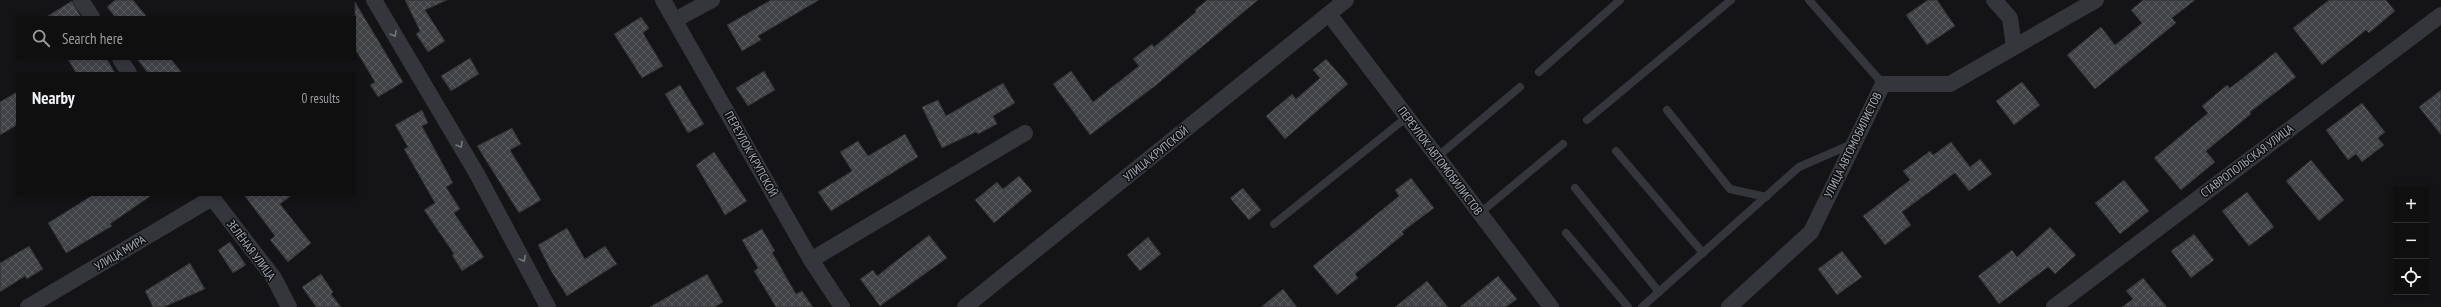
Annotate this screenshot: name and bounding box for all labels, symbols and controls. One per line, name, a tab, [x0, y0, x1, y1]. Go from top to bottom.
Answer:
search box	[16, 16, 356, 60]
icon: search	[30, 27, 52, 49]
text: Search here	[62, 29, 123, 48]
one-way arrow	[389, 30, 396, 37]
text: Nearby	[32, 87, 75, 109]
street label: УЛИЦА АВТОМОБИЛИСТОВ	[1820, 89, 1885, 200]
text: 0 results	[301, 90, 340, 107]
street label: ПЕРЕУЛОК АВТОМОБИЛИСТОВ	[1395, 104, 1486, 218]
street label: ПЕРЕУЛОК КРУПСКОЙ	[722, 108, 781, 199]
street label: СТАВРОПОЛЬСКАЯ УЛИЦА	[2197, 121, 2296, 200]
street label: УЛИЦА КРУПСКОЙ	[1120, 123, 1191, 184]
one-way arrow	[456, 141, 463, 148]
map controls	[2393, 187, 2429, 295]
button: +	[2393, 187, 2429, 223]
street label: ЗЕЛЁНАЯ УЛИЦА	[224, 217, 279, 283]
button: −	[2393, 223, 2429, 259]
street label: УЛИЦА МИРА	[91, 231, 148, 274]
one-way arrow	[518, 255, 525, 262]
button: locate	[2393, 259, 2429, 295]

